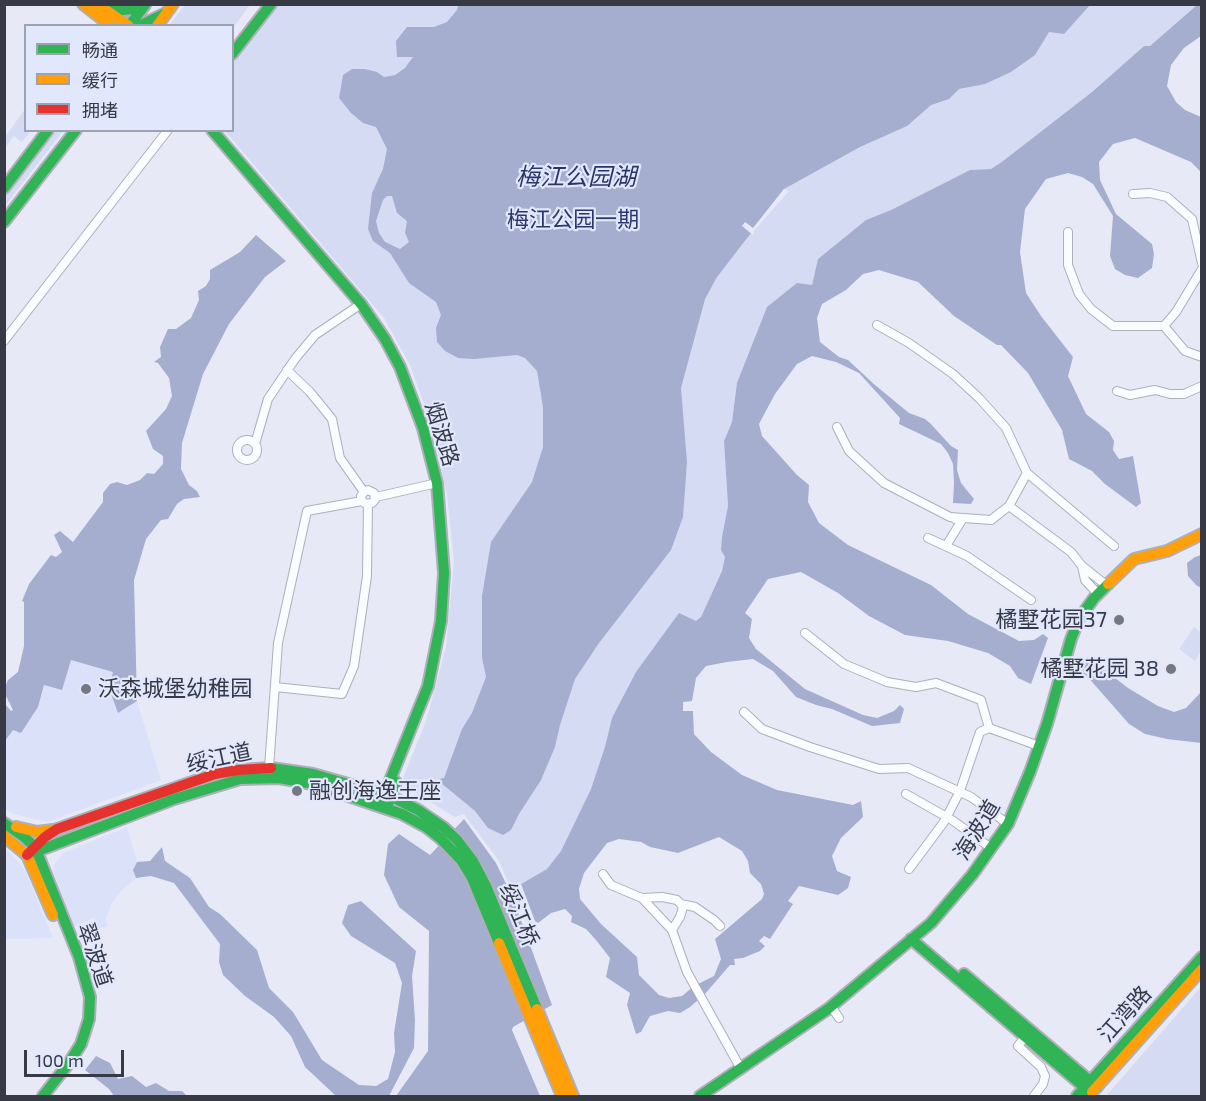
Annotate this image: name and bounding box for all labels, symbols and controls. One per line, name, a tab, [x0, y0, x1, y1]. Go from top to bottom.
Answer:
legend	[24, 24, 234, 132]
text: 畅通	[82, 39, 118, 61]
text: 缓行	[82, 69, 118, 91]
text: 拥堵	[82, 99, 118, 121]
water label: 梅江公园湖	[516, 163, 636, 191]
park label: 梅江公园一期	[507, 207, 639, 233]
street label: 烟波路	[420, 399, 464, 469]
place label: 橘墅花园37	[996, 607, 1107, 633]
marker: 橘墅花园37	[1112, 613, 1126, 627]
place label: 橘墅花园 38	[1041, 656, 1159, 682]
marker: 橘墅花园 38	[1164, 662, 1178, 676]
place label: 沃森城堡幼稚园	[98, 676, 252, 702]
marker: 沃森城堡幼稚园	[79, 682, 93, 696]
street label: 绥江道	[184, 738, 254, 778]
place label: 融创海逸王座	[309, 778, 441, 804]
marker: 融创海逸王座	[290, 784, 304, 798]
street label: 海波道	[948, 795, 1006, 865]
street label: 绥江桥	[494, 879, 544, 951]
street label: 翠波道	[72, 920, 118, 990]
street label: 江湾路	[1093, 981, 1157, 1047]
scale bar	[27, 1038, 128, 1076]
text: 100 m	[35, 1049, 84, 1071]

